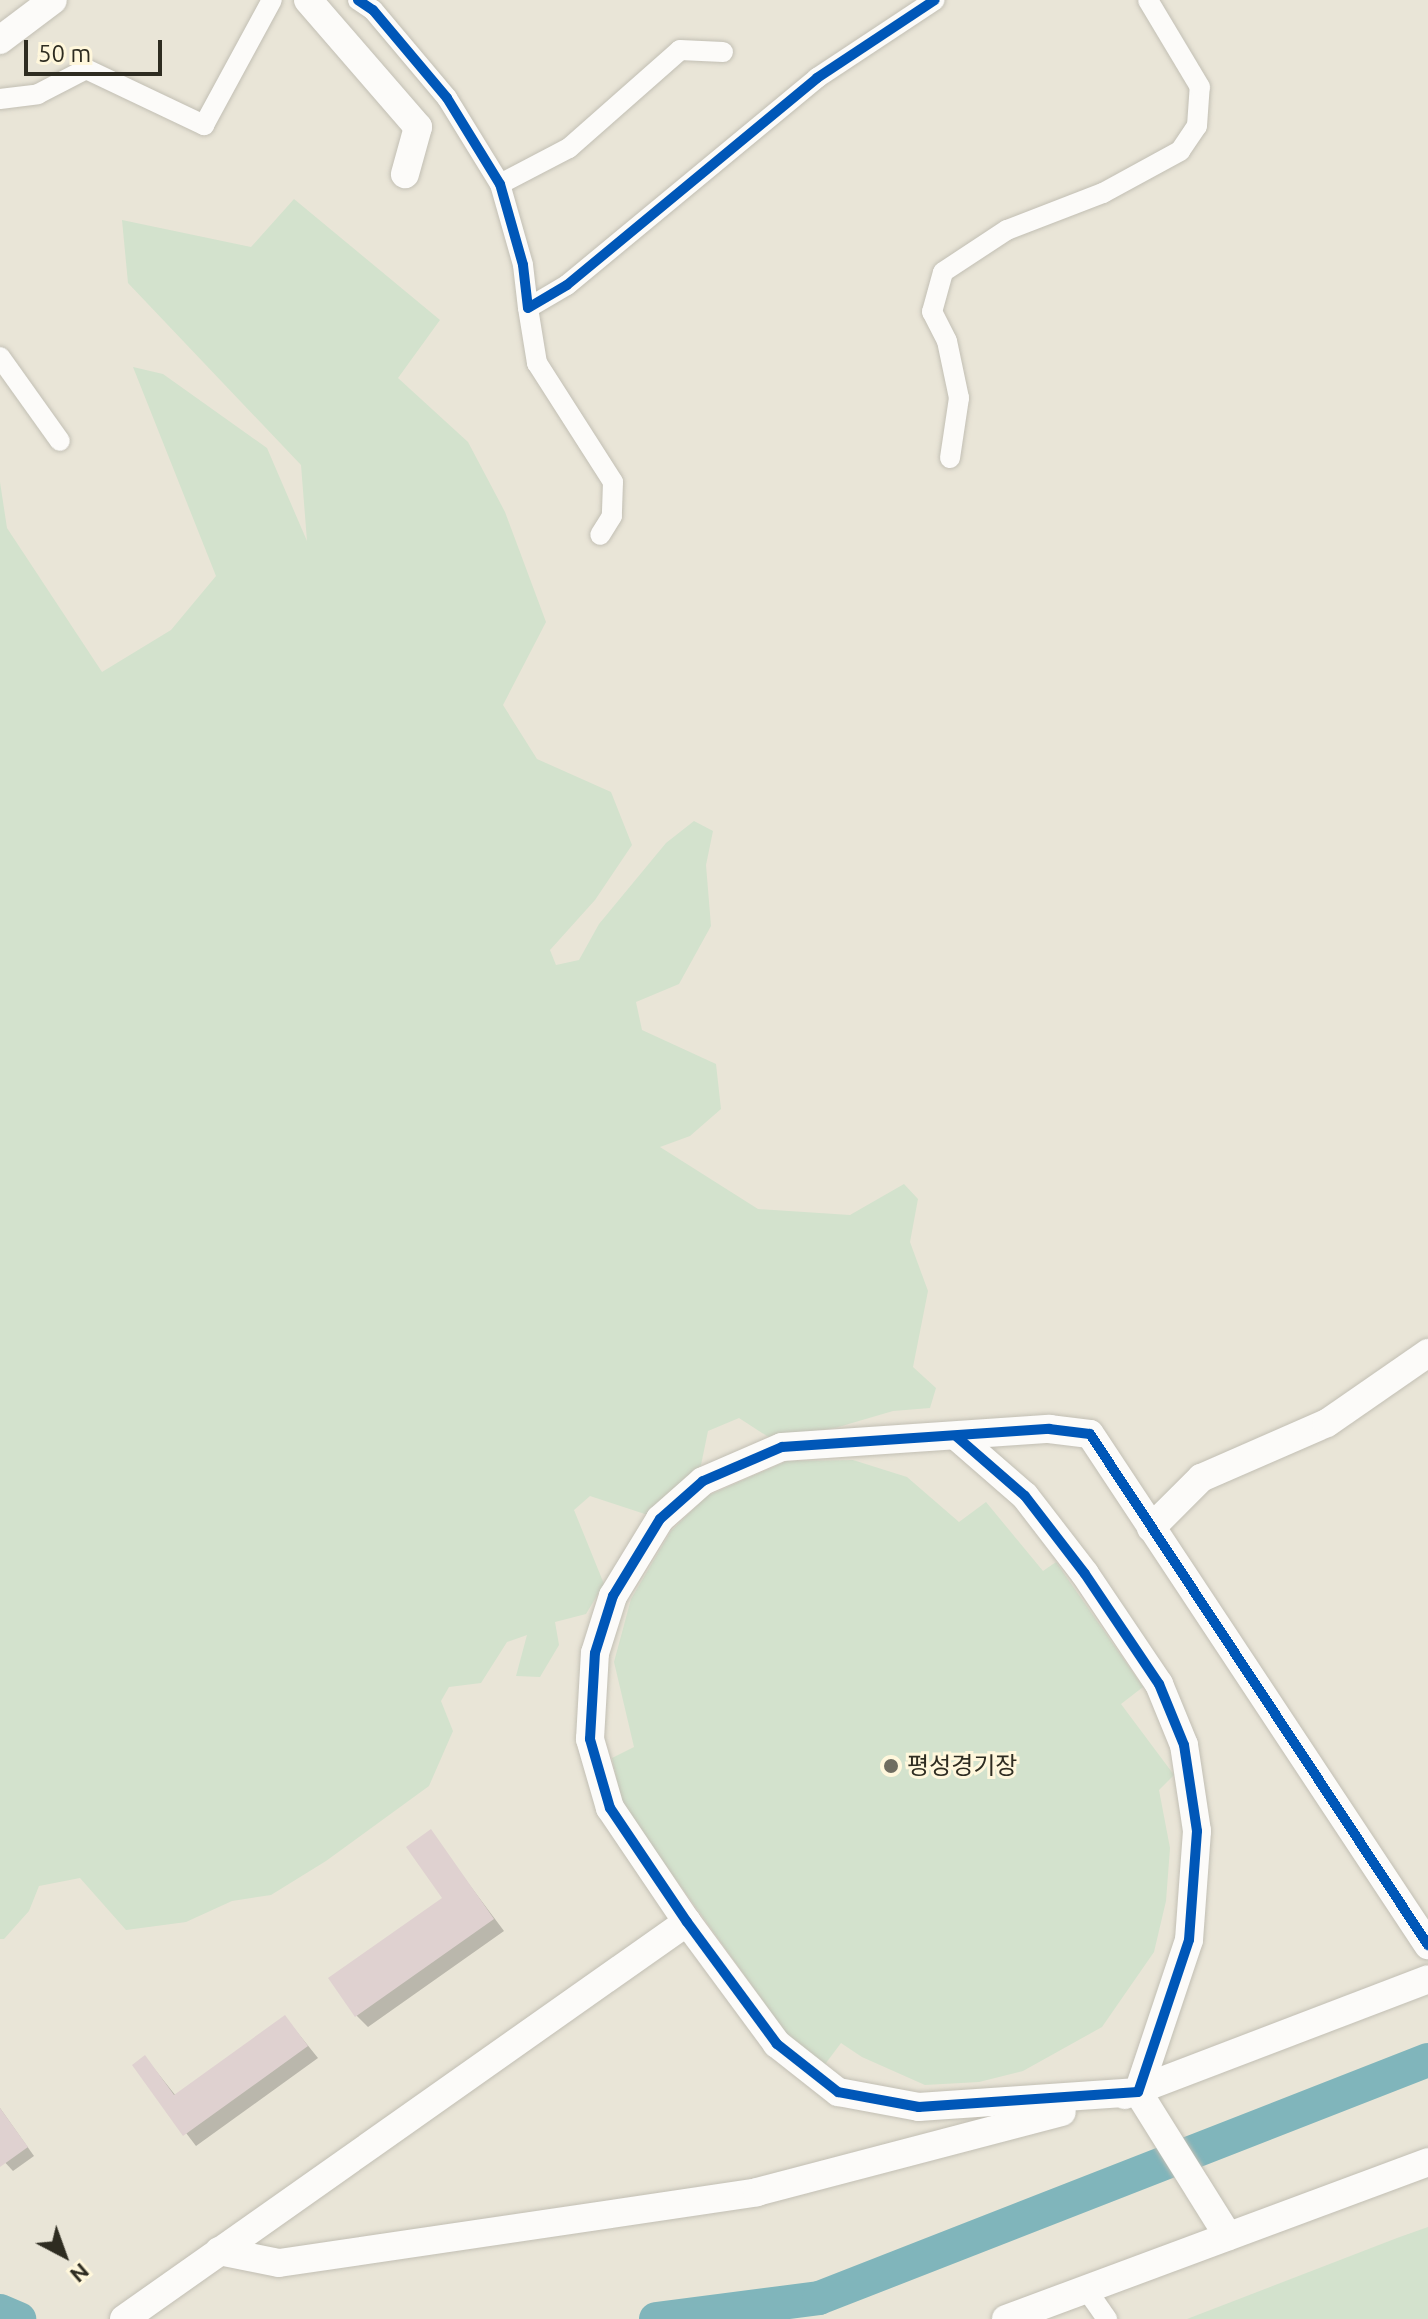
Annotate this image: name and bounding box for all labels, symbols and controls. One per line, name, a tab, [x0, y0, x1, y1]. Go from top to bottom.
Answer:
scale bar	[28, 24, 166, 74]
text: 50 m	[38, 40, 91, 67]
place label: 평성경기장	[907, 1752, 1017, 1780]
marker: 평성경기장	[882, 1757, 900, 1775]
north arrow	[24, 2215, 104, 2295]
text: N	[66, 2259, 94, 2288]

